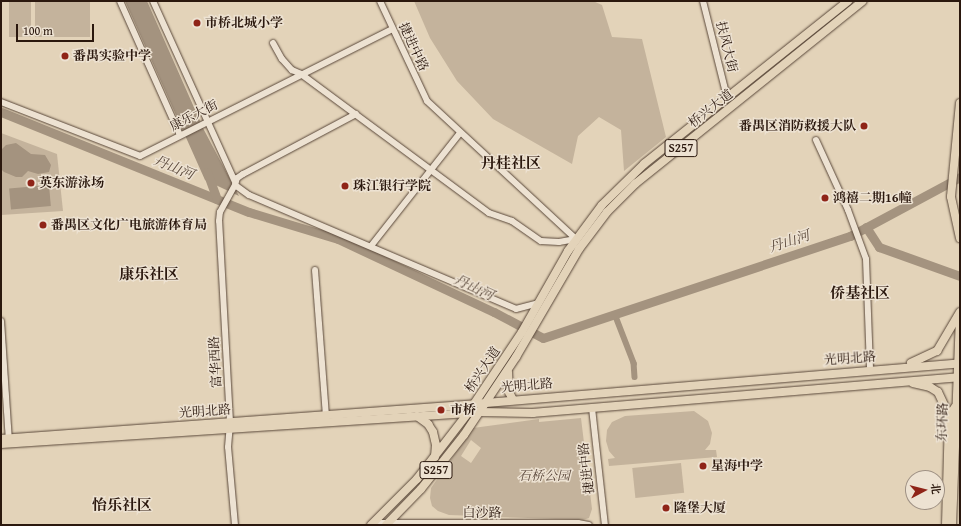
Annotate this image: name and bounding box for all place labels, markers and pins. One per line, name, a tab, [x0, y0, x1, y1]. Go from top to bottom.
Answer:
place label: 市桥北城小学	[205, 15, 283, 31]
marker: 市桥北城小学	[192, 18, 202, 28]
place label: 番禺实验中学	[73, 48, 151, 64]
marker: 番禺实验中学	[60, 51, 70, 61]
place label: 番禺区消防救援大队	[739, 118, 856, 134]
marker: 番禺区消防救援大队	[859, 121, 869, 131]
place label: 英东游泳场	[39, 175, 104, 191]
marker: 英东游泳场	[26, 178, 36, 188]
place label: 珠江银行学院	[353, 178, 431, 194]
marker: 珠江银行学院	[340, 181, 350, 191]
place label: 鸿禧二期16幢	[833, 190, 911, 206]
marker: 鸿禧二期16幢	[820, 193, 830, 203]
place label: 番禺区文化广电旅游体育局	[51, 217, 207, 233]
marker: 番禺区文化广电旅游体育局	[38, 220, 48, 230]
place label: 市桥	[450, 402, 476, 418]
marker: 市桥	[435, 404, 447, 416]
place label: 星海中学	[711, 458, 763, 474]
marker: 星海中学	[698, 461, 708, 471]
place label: 隆堡大厦	[674, 500, 726, 516]
marker: 隆堡大厦	[661, 503, 671, 513]

